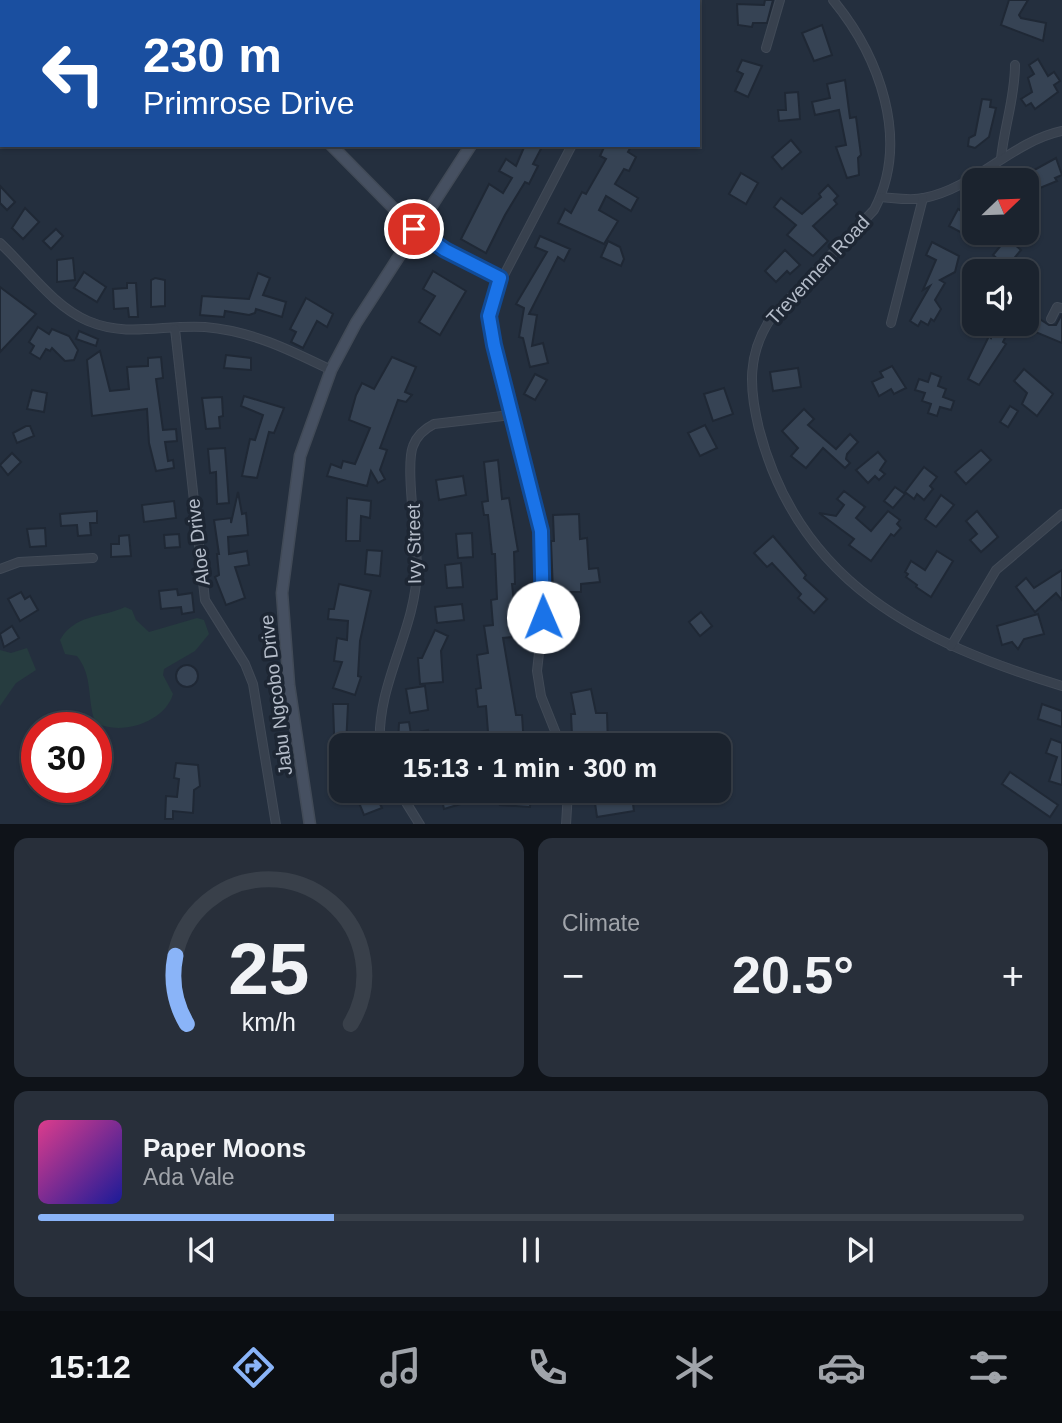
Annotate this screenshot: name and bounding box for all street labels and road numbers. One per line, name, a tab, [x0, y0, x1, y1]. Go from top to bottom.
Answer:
street label: Trevennen Road	[762, 211, 874, 329]
street label: Aloe Drive	[182, 497, 214, 587]
street label: Ivy Street	[403, 503, 425, 584]
street label: Jabu Ngcobo Drive	[256, 614, 296, 776]

